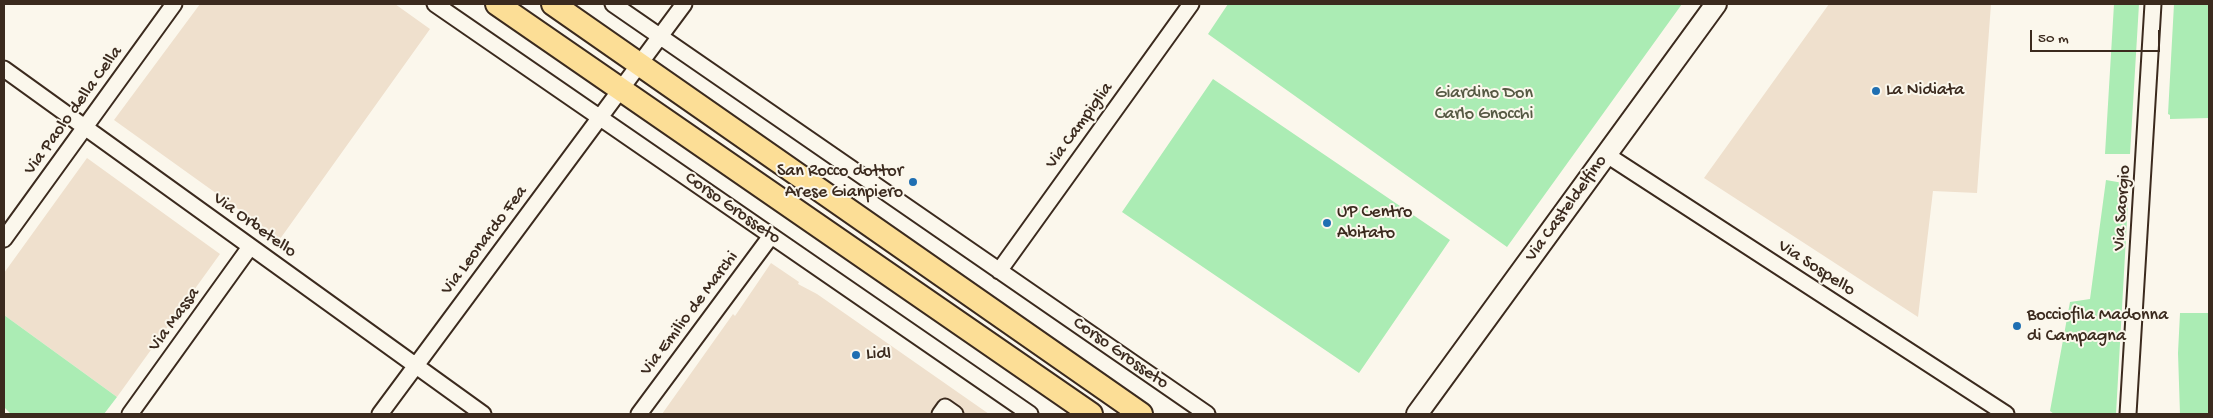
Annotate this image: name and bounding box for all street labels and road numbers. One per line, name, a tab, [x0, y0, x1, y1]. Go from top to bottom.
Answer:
street label: Via Paolo della Cella	[20, 42, 128, 180]
street label: Via Campiglia	[1041, 79, 1119, 173]
street label: Via Casteldelfino	[1521, 152, 1613, 266]
street label: Via Saorgio	[2109, 164, 2137, 252]
street label: Corso Grosseto	[680, 168, 784, 250]
street label: Via Leonardo Fea	[437, 182, 533, 300]
street label: Via Orbetello	[208, 188, 300, 264]
street label: Via Sospello	[1773, 236, 1859, 302]
street label: Via Emilio de Marchi	[636, 248, 744, 380]
street label: Via Massa	[145, 284, 205, 356]
street label: Corso Grosseto	[1068, 313, 1172, 395]

